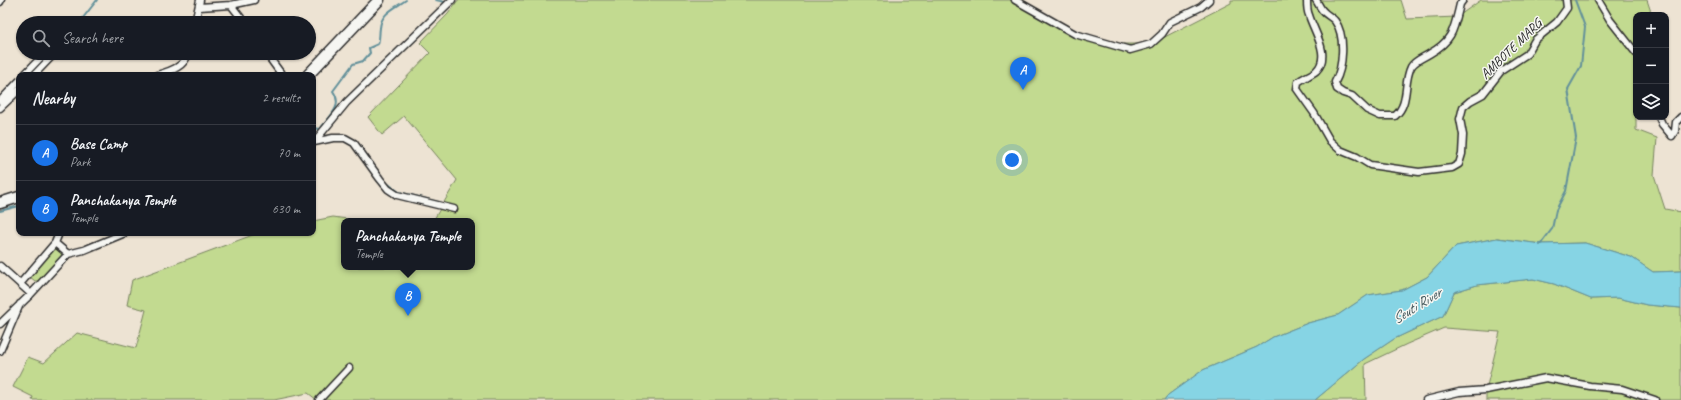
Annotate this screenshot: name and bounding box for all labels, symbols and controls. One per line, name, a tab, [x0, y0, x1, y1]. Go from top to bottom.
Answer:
map controls	[1633, 12, 1669, 120]
button: +	[1633, 12, 1669, 48]
street label: AMBOTE MARG	[1477, 14, 1547, 83]
search box	[16, 16, 316, 60]
icon: search	[30, 27, 52, 49]
text: Search here	[62, 29, 123, 48]
button: −	[1633, 48, 1669, 84]
pin: A	[1010, 57, 1036, 90]
button: layers	[1633, 84, 1669, 120]
text: Nearby	[32, 88, 75, 109]
text: 2 results	[262, 90, 300, 106]
text: Base Camp	[70, 135, 127, 154]
text: A	[42, 145, 48, 161]
text: 70 m	[278, 145, 300, 161]
your location	[1002, 150, 1022, 170]
text: Park	[70, 154, 91, 170]
text: Panchakanya Temple	[70, 191, 176, 210]
text: B	[42, 201, 48, 217]
text: 630 m	[272, 201, 300, 217]
text: Temple	[70, 210, 98, 226]
popup	[341, 218, 475, 270]
text: Panchakanya Temple	[355, 227, 461, 246]
text: Temple	[355, 246, 383, 262]
water label: Seuti River	[1389, 282, 1447, 328]
pin: B	[395, 283, 421, 316]

